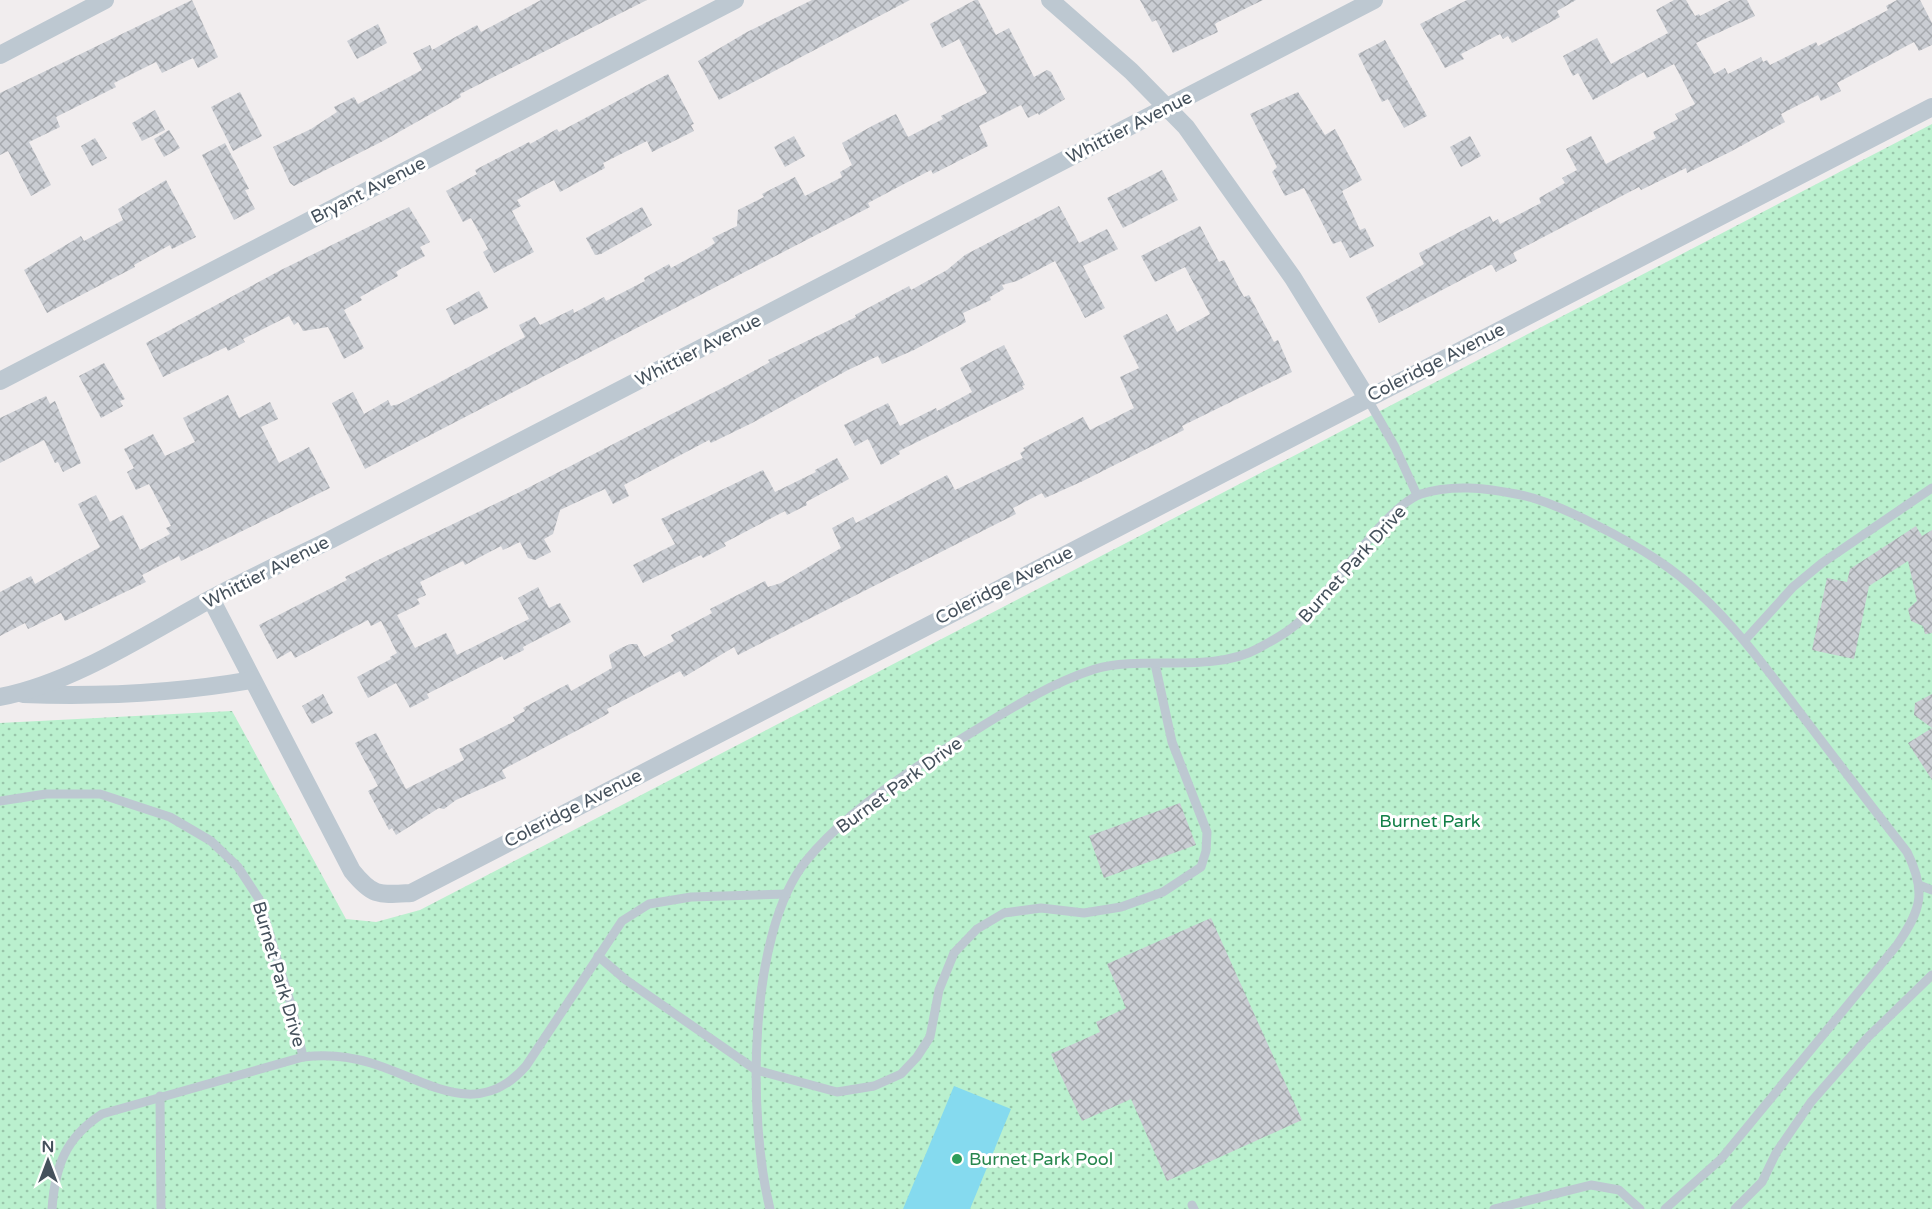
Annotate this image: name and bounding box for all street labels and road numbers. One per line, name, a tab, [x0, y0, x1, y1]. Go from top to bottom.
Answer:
street label: Whittier Avenue	[1062, 86, 1196, 168]
street label: Bryant Avenue	[307, 152, 429, 228]
street label: Whittier Avenue	[631, 309, 765, 391]
street label: Coleridge Avenue	[1364, 318, 1508, 406]
street label: Burnet Park Drive	[1294, 501, 1410, 627]
street label: Whittier Avenue	[199, 531, 333, 613]
street label: Coleridge Avenue	[932, 541, 1076, 629]
street label: Burnet Park Drive	[832, 732, 966, 838]
street label: Coleridge Avenue	[501, 764, 645, 852]
street label: Burnet Park Drive	[248, 899, 310, 1049]

